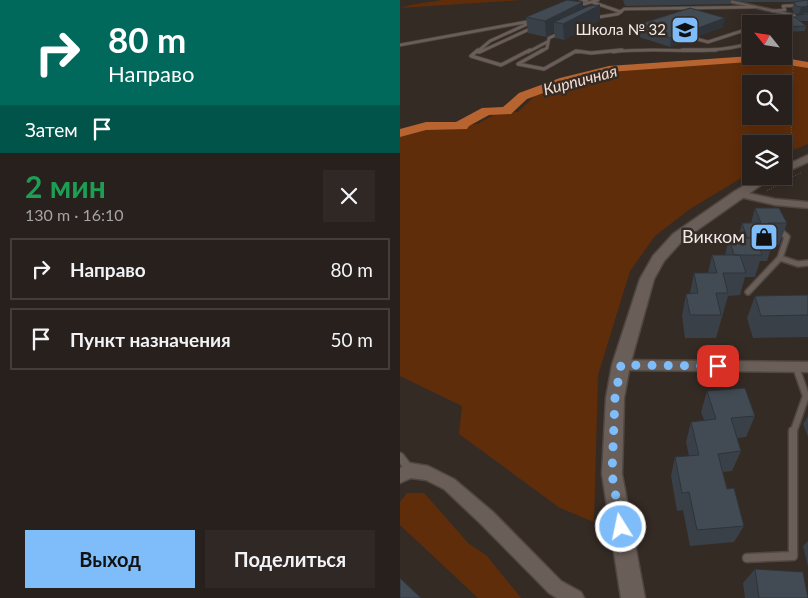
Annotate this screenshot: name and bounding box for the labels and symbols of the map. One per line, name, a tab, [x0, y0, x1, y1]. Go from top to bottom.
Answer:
school or university icon: Школа № 32	[670, 15, 700, 45]
north arrow	[742, 15, 792, 65]
place label: Школа № 32	[576, 20, 666, 38]
water label: Кирпичная	[541, 61, 619, 98]
shop icon: Викком	[749, 222, 779, 252]
place label: Викком	[682, 225, 745, 247]
pin	[697, 345, 739, 387]
position arrow	[594, 500, 646, 552]

